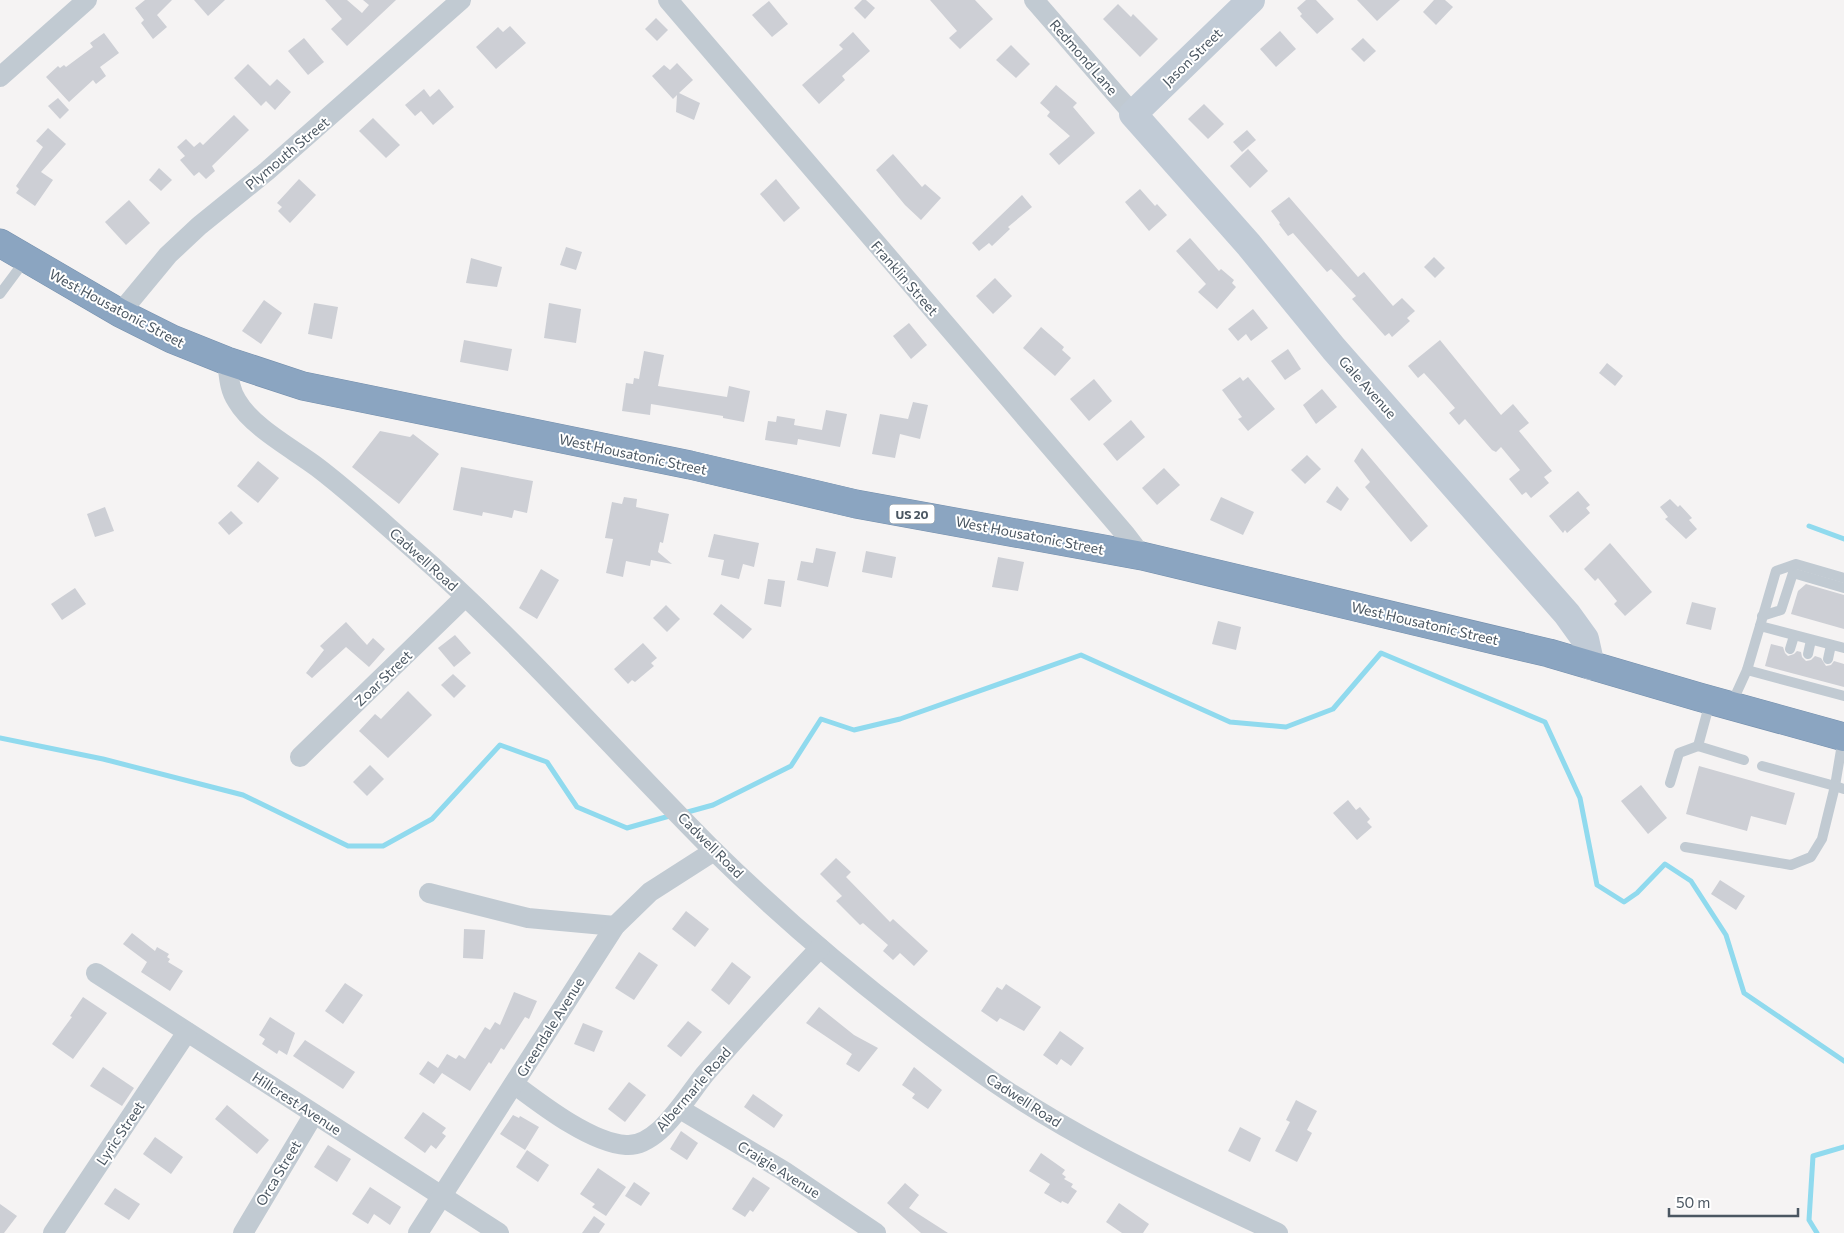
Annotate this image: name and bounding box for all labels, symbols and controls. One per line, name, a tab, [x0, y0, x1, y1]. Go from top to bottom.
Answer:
street label: Redmond Lane	[1047, 16, 1121, 98]
street label: Jason Street	[1159, 24, 1226, 90]
street label: Plymouth Street	[242, 113, 332, 193]
street label: Franklin Street	[868, 237, 942, 319]
street label: West Housatonic Street	[47, 265, 188, 351]
street label: Gale Avenue	[1336, 352, 1400, 422]
street label: West Housatonic Street	[558, 430, 709, 478]
road number: US 20	[890, 504, 934, 524]
street label: West Housatonic Street	[954, 512, 1106, 558]
street label: Cadwell Road	[386, 524, 462, 594]
street label: West Housatonic Street	[1350, 598, 1501, 648]
street label: Zoar Street	[351, 646, 415, 709]
street label: Cadwell Road	[675, 809, 747, 881]
street label: Greendale Avenue	[513, 974, 587, 1080]
street label: Albermarle Road	[652, 1043, 734, 1135]
street label: Hillcrest Avenue	[249, 1068, 345, 1138]
street label: Cadwell Road	[983, 1069, 1065, 1131]
street label: Lyric Street	[92, 1098, 148, 1168]
street label: Orca Street	[252, 1137, 304, 1209]
street label: Craigie Avenue	[735, 1137, 823, 1201]
scale bar	[1669, 1186, 1798, 1218]
text: 50 m	[1676, 1193, 1710, 1211]

